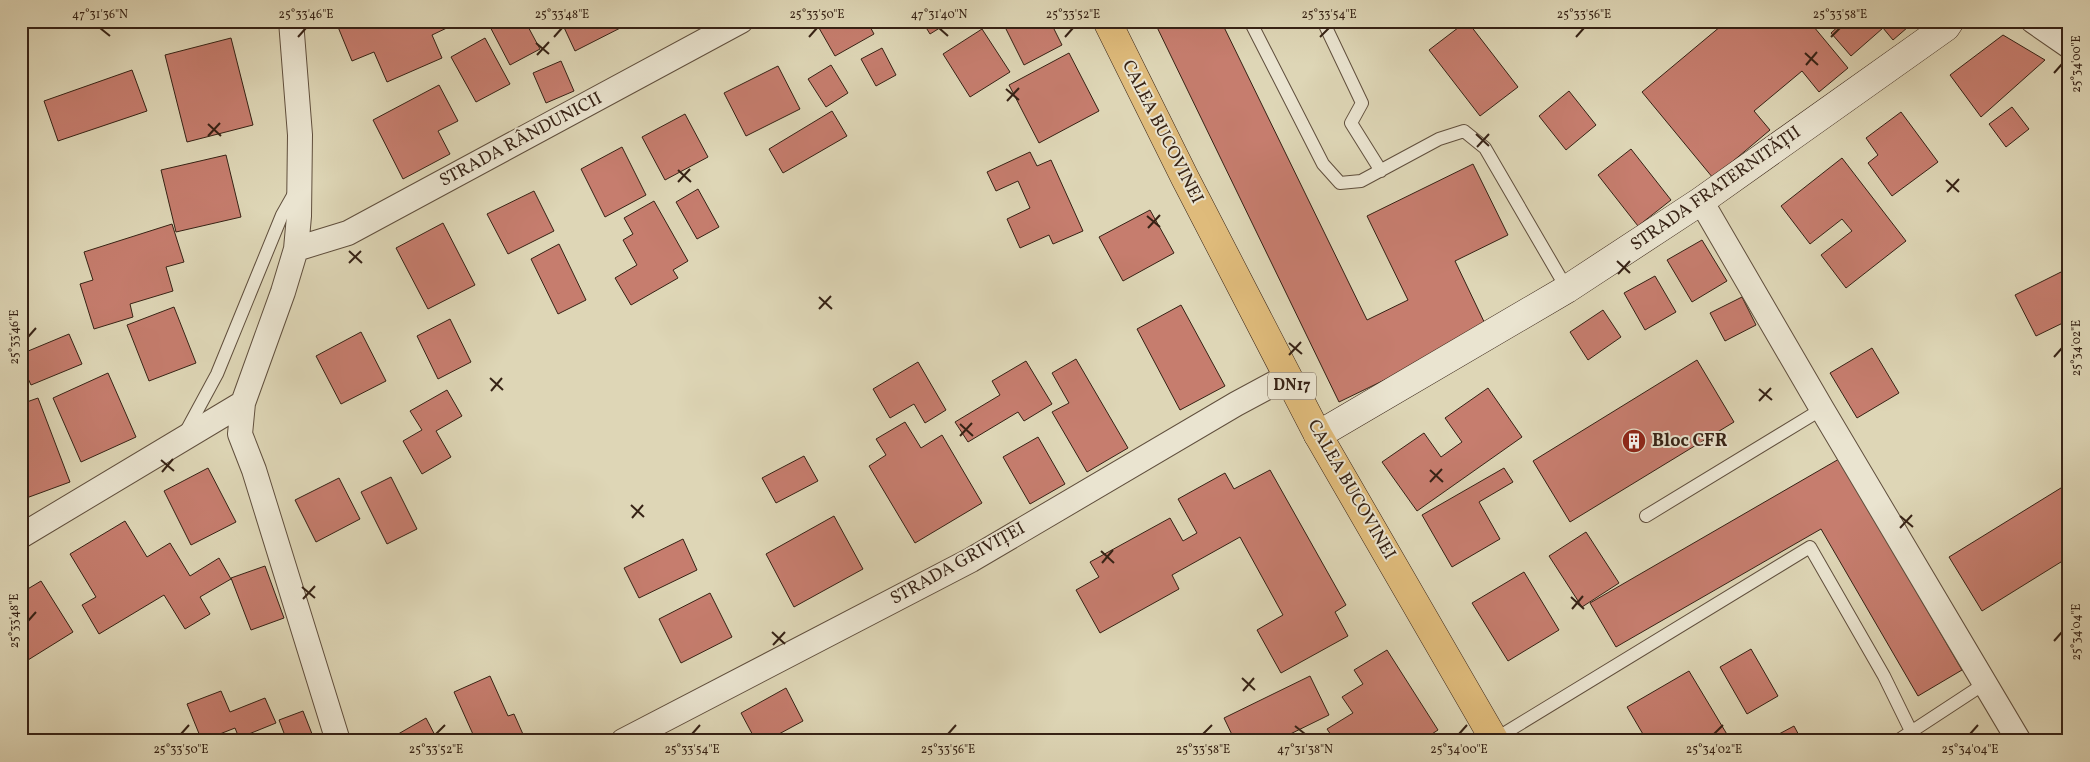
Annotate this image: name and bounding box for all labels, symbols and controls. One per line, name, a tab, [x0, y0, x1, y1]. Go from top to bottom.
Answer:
text: 47°31'36"N	[72, 7, 128, 23]
text: 25°33'46"E	[279, 7, 333, 23]
text: 25°33'48"E	[535, 7, 589, 23]
text: 25°33'50"E	[789, 7, 845, 23]
text: 47°31'40"N	[911, 7, 967, 23]
text: 25°33'52"E	[1046, 7, 1100, 23]
text: 25°33'54"E	[1301, 7, 1357, 23]
text: 25°33'56"E	[1557, 7, 1611, 23]
text: 25°33'58"E	[1813, 7, 1867, 23]
text: 25°34'00"E	[2069, 35, 2085, 93]
street label: CALEA BUCOVINEI	[1115, 56, 1209, 208]
street label: STRADA RÂNDUNICII	[435, 86, 607, 194]
street label: STRADA FRATERNITĂȚII	[1626, 121, 1806, 257]
text: 25°33'46"E	[7, 310, 23, 364]
text: 25°34'02"E	[2069, 320, 2085, 376]
road number: DN17	[1268, 372, 1316, 400]
street label: CALEA BUCOVINEI	[1301, 415, 1401, 565]
building icon: Bloc CFR	[1621, 428, 1647, 454]
place label: Bloc CFR	[1652, 429, 1728, 454]
street label: STRADA GRIVIȚEI	[886, 517, 1030, 611]
text: 25°33'48"E	[7, 594, 23, 648]
text: 25°34'04"E	[2069, 604, 2085, 660]
text: 25°33'50"E	[153, 742, 209, 758]
text: 25°33'52"E	[409, 742, 463, 758]
text: 25°33'54"E	[664, 742, 720, 758]
text: 25°33'56"E	[921, 742, 975, 758]
text: 25°33'58"E	[1176, 742, 1230, 758]
text: 47°31'38"N	[1277, 742, 1333, 758]
text: 25°34'00"E	[1430, 742, 1488, 758]
text: 25°34'02"E	[1686, 742, 1742, 758]
text: 25°34'04"E	[1942, 742, 1998, 758]

